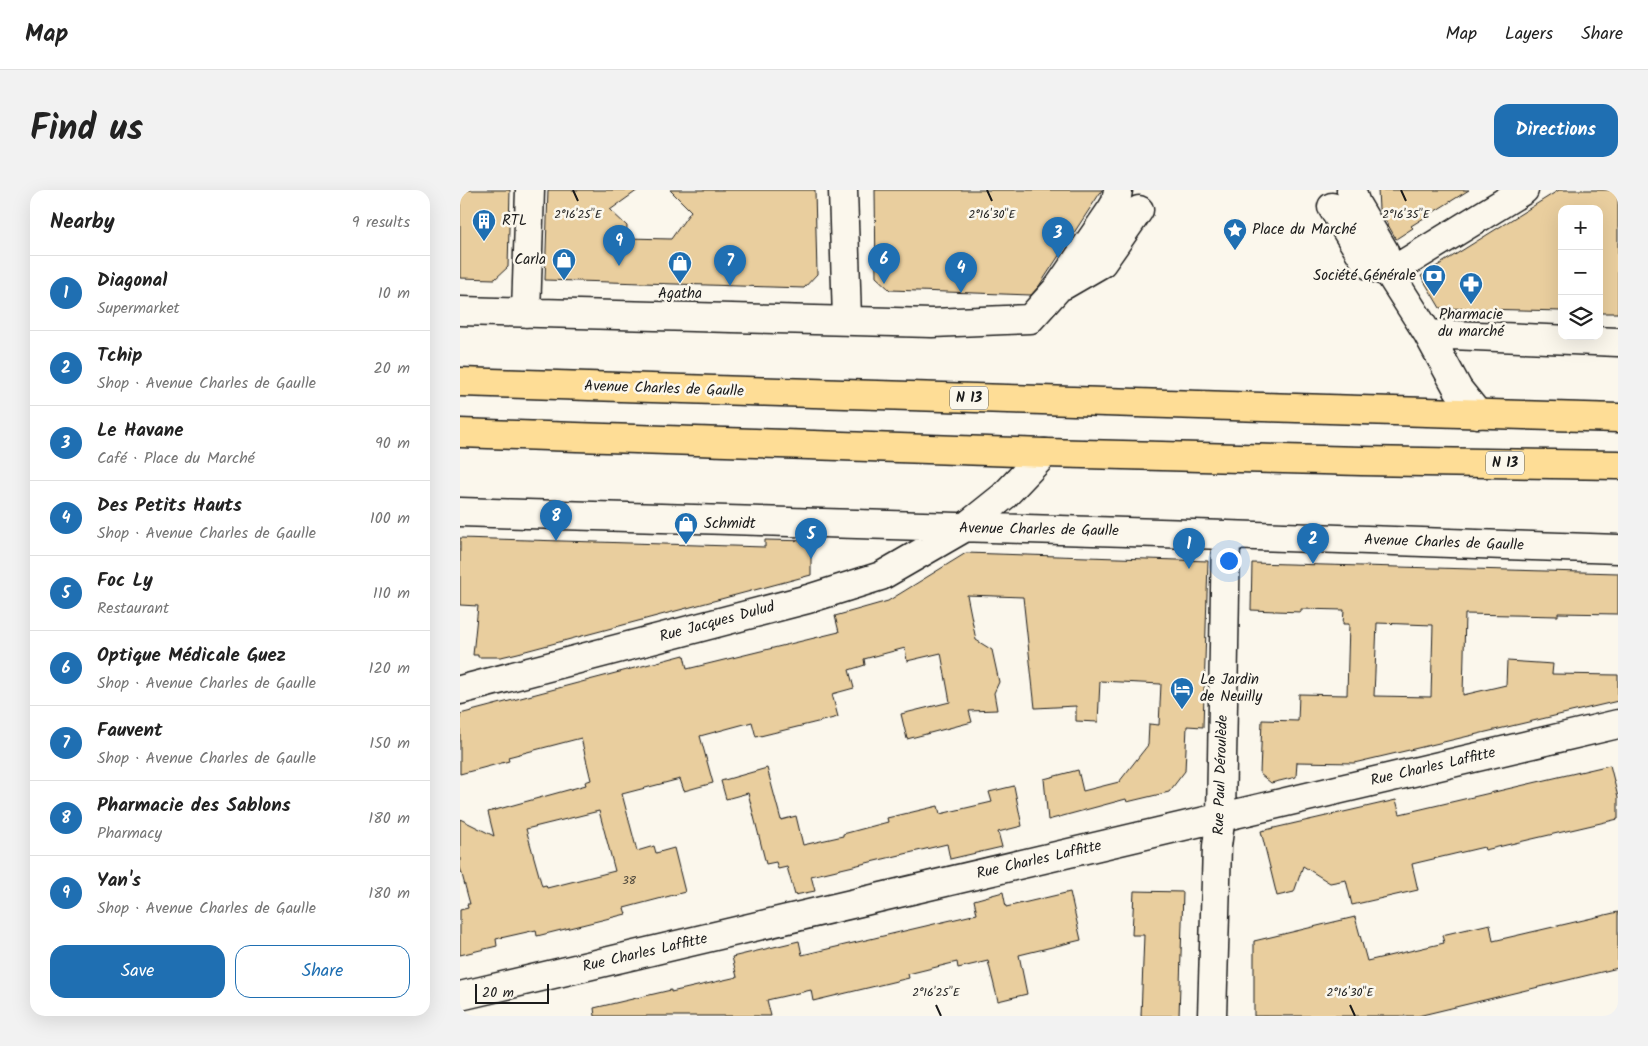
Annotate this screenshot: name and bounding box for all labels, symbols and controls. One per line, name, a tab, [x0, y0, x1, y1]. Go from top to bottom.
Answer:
text: Map	[25, 15, 68, 54]
text: Map	[1446, 20, 1477, 49]
text: Layers	[1505, 20, 1553, 49]
text: Share	[1581, 20, 1623, 49]
text: Find us	[30, 102, 143, 158]
button: Directions	[1494, 104, 1618, 157]
text: 2°16'25"E	[554, 205, 603, 224]
text: 2°16'30"E	[968, 205, 1017, 224]
text: 2°16'35"E	[1382, 205, 1431, 224]
map controls	[1558, 205, 1603, 340]
button: +	[1558, 205, 1603, 250]
text: Nearby	[50, 206, 115, 239]
building icon: RTL	[471, 208, 497, 242]
place label: RTL	[502, 209, 527, 233]
text: 9 results	[352, 210, 410, 235]
pin: 3	[1042, 217, 1074, 258]
place icon: Place du Marché	[1222, 217, 1248, 251]
place label: Place du Marché	[1252, 218, 1358, 242]
pin: 9	[603, 225, 635, 266]
pin: 6	[868, 243, 900, 284]
pin: 7	[714, 245, 746, 286]
shop icon: Carla	[551, 247, 577, 281]
place label: Carla	[514, 248, 546, 272]
shop icon: Agatha	[667, 250, 693, 284]
button: −	[1558, 250, 1603, 295]
pin: 4	[945, 252, 977, 293]
bank icon: Société Générale	[1421, 263, 1447, 297]
place label: Société Générale	[1313, 264, 1416, 288]
text: Diagonal	[97, 266, 167, 296]
pharmacy icon: Pharmacie du marché	[1458, 271, 1484, 305]
text: 1	[64, 281, 68, 306]
text: 10 m	[378, 281, 410, 306]
place label: Agatha	[658, 282, 702, 306]
button: layers	[1558, 295, 1603, 340]
text: Supermarket	[97, 296, 180, 321]
place label: Pharmacie du marché	[1438, 303, 1505, 344]
text: Tchip	[97, 341, 143, 371]
text: 2	[61, 356, 71, 381]
text: 20 m	[374, 356, 410, 381]
text: Shop · Avenue Charles de Gaulle	[97, 371, 316, 396]
street label: Avenue Charles de Gaulle	[584, 374, 745, 404]
road number: N 13	[950, 387, 988, 410]
text: Le Havane	[97, 416, 184, 446]
text: 3	[62, 431, 70, 456]
text: 90 m	[375, 431, 410, 456]
text: Café · Place du Marché	[97, 446, 255, 471]
road number: N 13	[1486, 452, 1524, 474]
text: Des Petits Hauts	[97, 491, 242, 521]
pin: 8	[540, 500, 572, 541]
text: 4	[62, 506, 70, 531]
text: 100 m	[370, 506, 410, 531]
shop icon: Schmidt	[673, 511, 699, 545]
place label: Schmidt	[704, 512, 756, 536]
street label: Avenue Charles de Gaulle	[959, 517, 1119, 543]
pin: 5	[795, 518, 827, 559]
text: Shop · Avenue Charles de Gaulle	[97, 521, 316, 546]
pin: 2	[1297, 523, 1329, 564]
pin: 1	[1173, 528, 1205, 569]
street label: Avenue Charles de Gaulle	[1364, 528, 1525, 558]
your location	[1216, 548, 1242, 574]
text: Foc Ly	[97, 566, 153, 596]
text: 5	[62, 581, 70, 606]
text: 110 m	[373, 581, 410, 606]
street label: Rue Jacques Dulud	[657, 595, 778, 649]
text: Restaurant	[97, 596, 169, 621]
text: Optique Médicale Guez	[97, 641, 286, 671]
text: 6	[62, 656, 70, 681]
text: 120 m	[369, 656, 410, 681]
place label: Le Jardin de Neuilly	[1200, 668, 1263, 709]
text: Shop · Avenue Charles de Gaulle	[97, 671, 316, 696]
hotel icon: Le Jardin de Neuilly	[1169, 676, 1195, 710]
street label: Rue Paul Déroulède	[1207, 714, 1235, 836]
text: Fauvent	[97, 716, 163, 746]
text: 7	[62, 731, 70, 756]
text: 150 m	[369, 731, 410, 756]
street label: Rue Charles Laffitte	[1368, 741, 1498, 793]
text: Shop · Avenue Charles de Gaulle	[97, 746, 316, 771]
text: Pharmacie des Sablons	[97, 791, 291, 821]
text: 8	[61, 806, 71, 831]
text: 180 m	[368, 806, 410, 831]
text: Pharmacy	[97, 821, 162, 846]
street label: Rue Charles Laffitte	[974, 834, 1104, 886]
text: Yan's	[97, 866, 141, 896]
house number: 38	[622, 871, 637, 890]
text: 9	[62, 881, 70, 906]
text: 180 m	[368, 881, 410, 906]
text: Shop · Avenue Charles de Gaulle	[97, 896, 316, 921]
street label: Rue Charles Laffitte	[580, 927, 710, 979]
button: Save	[50, 945, 225, 998]
button: Share	[235, 945, 410, 998]
scale bar	[475, 981, 549, 1004]
text: 20 m	[482, 982, 514, 1004]
text: 2°16'25"E	[912, 983, 961, 1002]
text: 2°16'30"E	[1326, 983, 1375, 1002]

